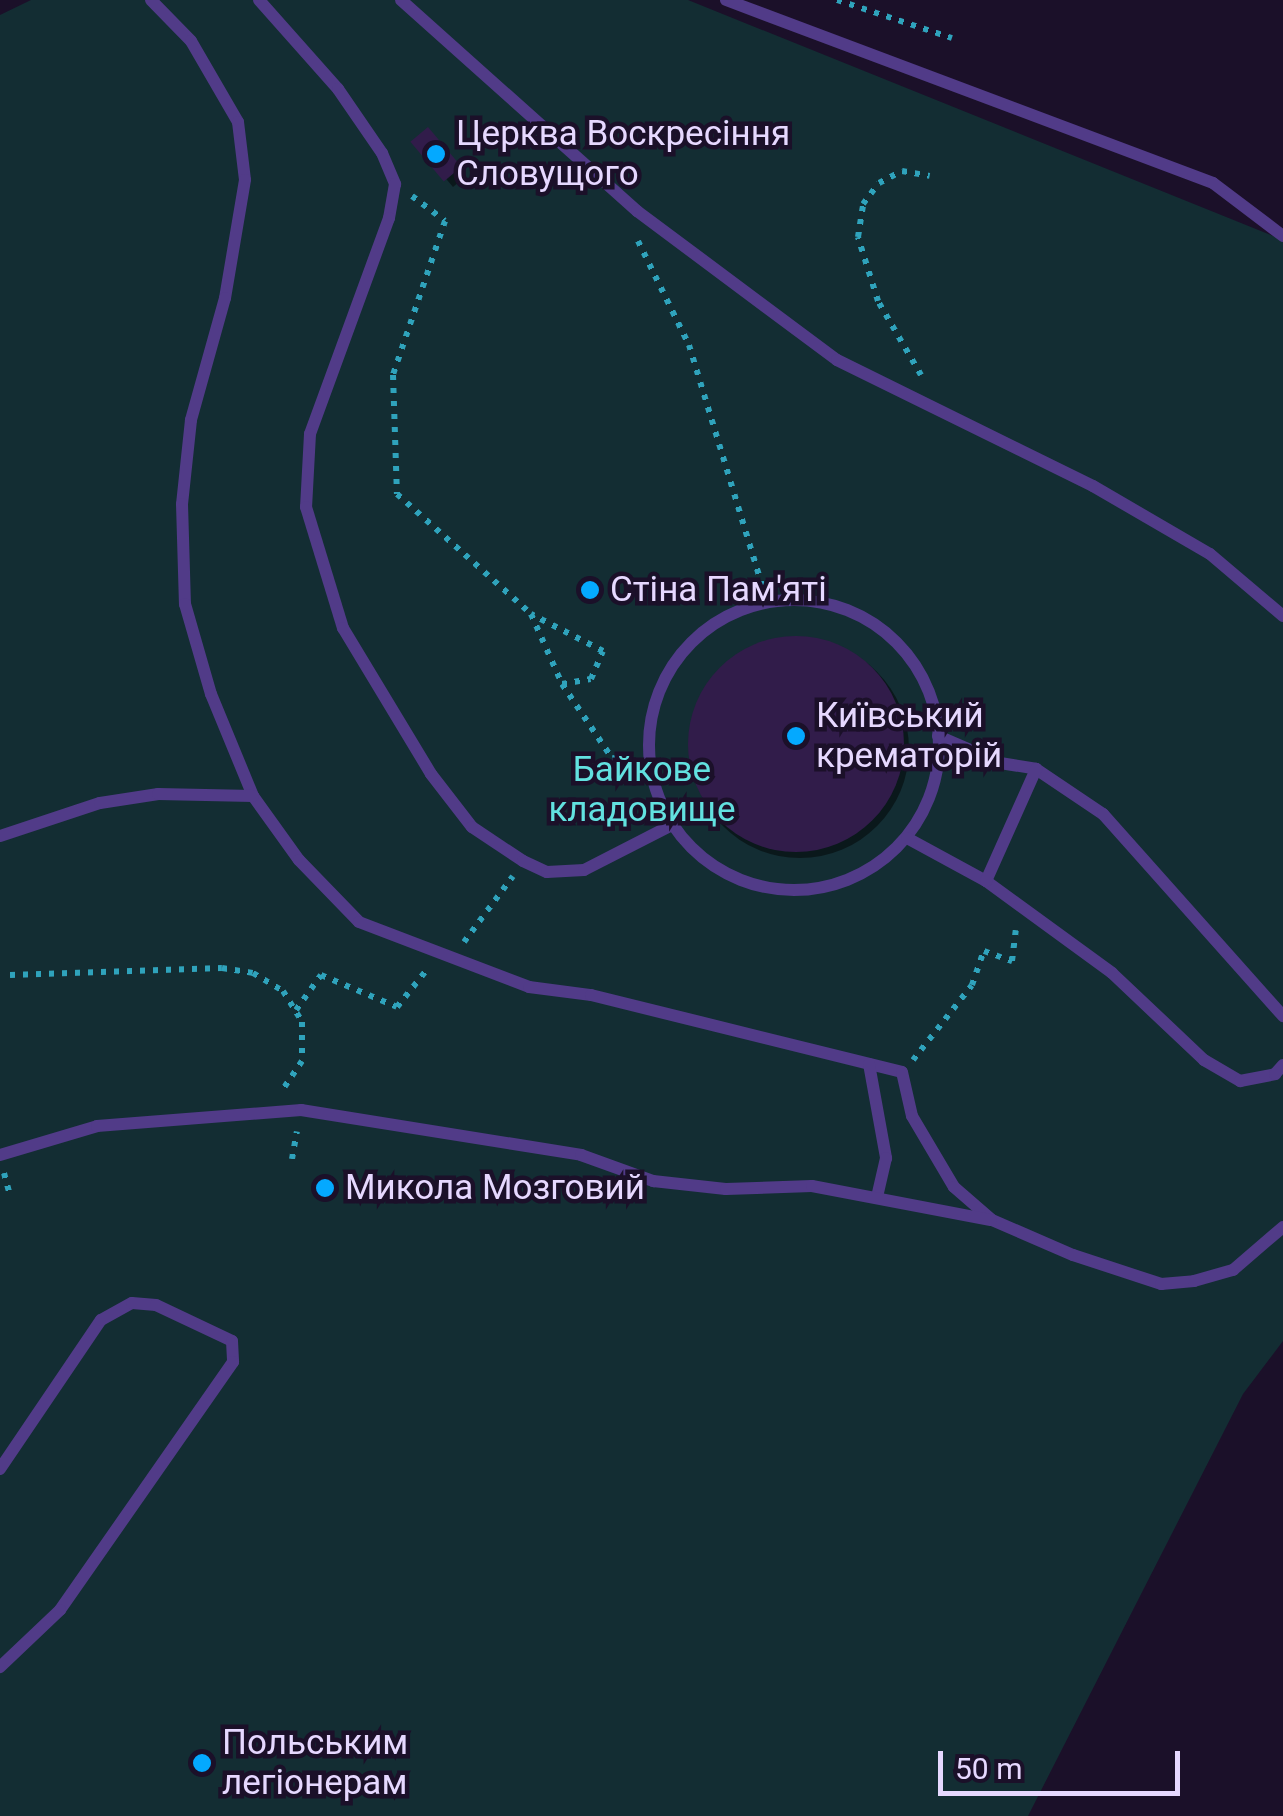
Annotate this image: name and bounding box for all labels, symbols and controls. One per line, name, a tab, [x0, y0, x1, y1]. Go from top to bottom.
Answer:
place label: Церква Воскресіння Словущого	[456, 113, 790, 195]
marker: Церква Воскресіння Словущого	[425, 143, 447, 165]
place label: Стіна Пам'яті	[610, 569, 827, 611]
marker: Стіна Пам'яті	[579, 579, 601, 601]
place label: Київський крематорій	[816, 695, 1002, 777]
marker: Київський крематорій	[785, 725, 807, 747]
park label: Байкове кладовище	[548, 749, 736, 831]
place label: Микола Мозговий	[345, 1167, 645, 1209]
marker: Микола Мозговий	[314, 1177, 336, 1199]
place label: Польським легіонерам	[222, 1722, 408, 1804]
scale bar	[943, 1731, 1186, 1793]
text: 50 m	[955, 1751, 1022, 1786]
marker: Польським легіонерам	[191, 1752, 213, 1774]

